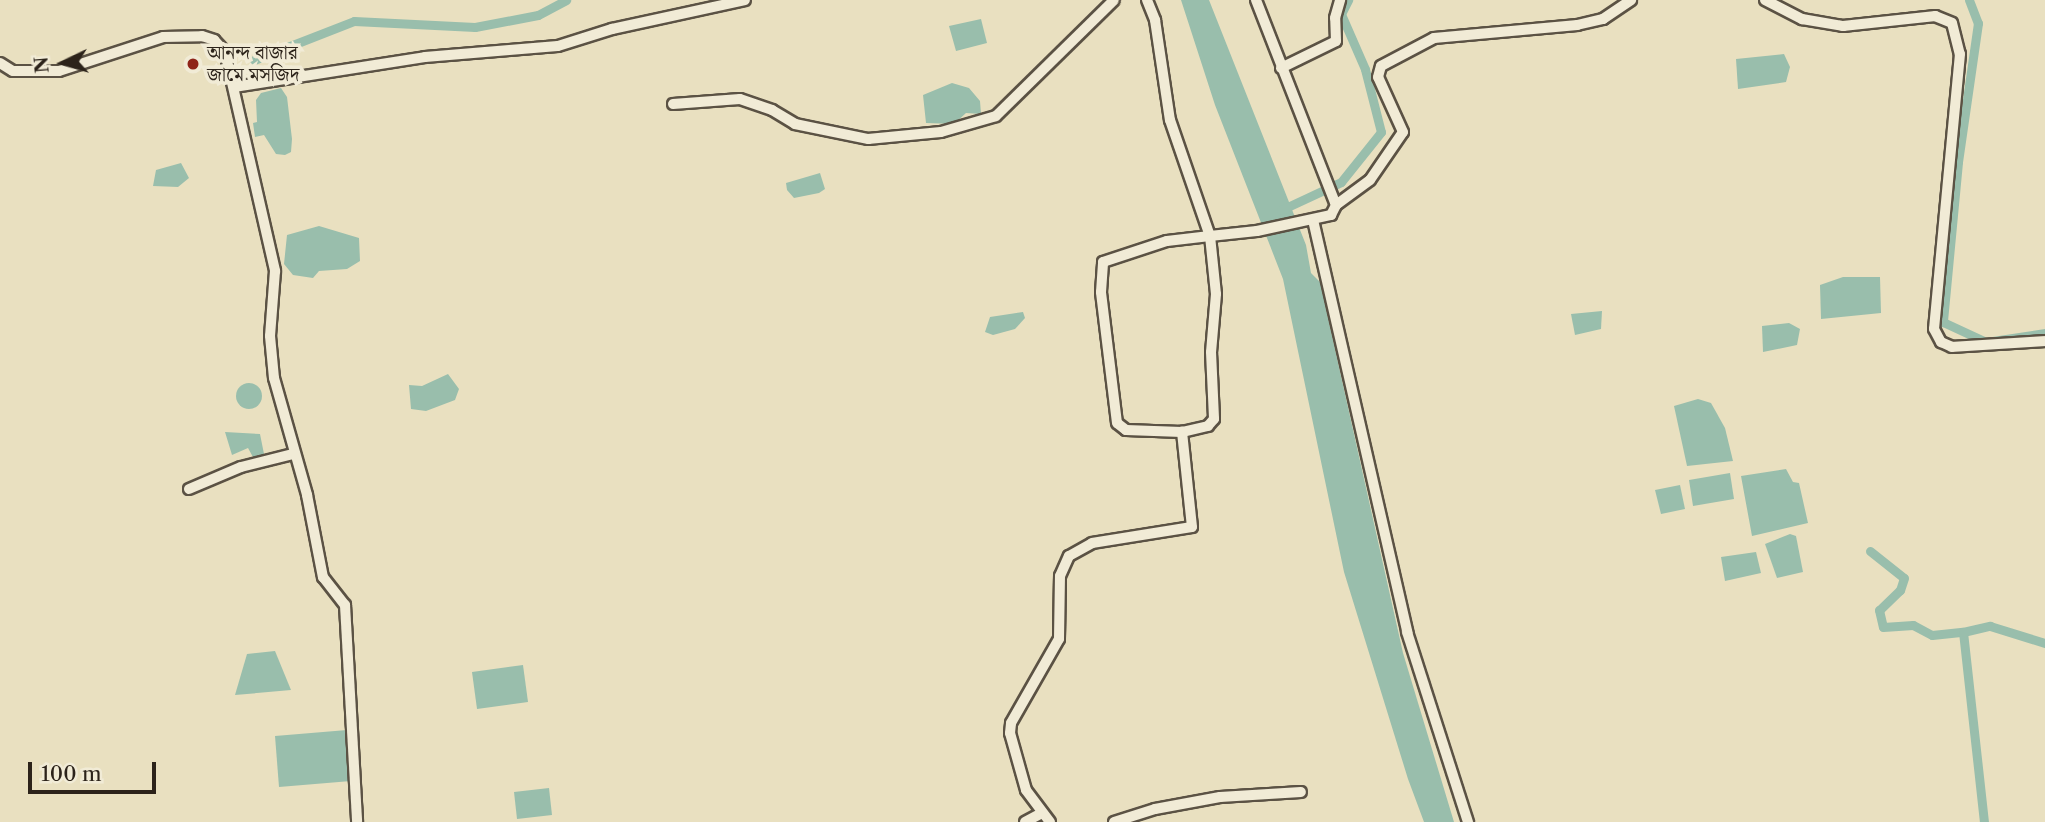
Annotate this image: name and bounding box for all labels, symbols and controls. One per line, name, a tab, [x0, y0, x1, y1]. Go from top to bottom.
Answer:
north arrow	[28, 28, 98, 98]
place label: আনন্দ বাজার জামে মসজিদ	[207, 42, 300, 86]
text: N	[29, 56, 54, 74]
marker: আনন্দ বাজার জামে মসজিদ	[185, 56, 201, 72]
scale bar	[32, 748, 159, 792]
text: 100 m	[41, 761, 102, 786]

